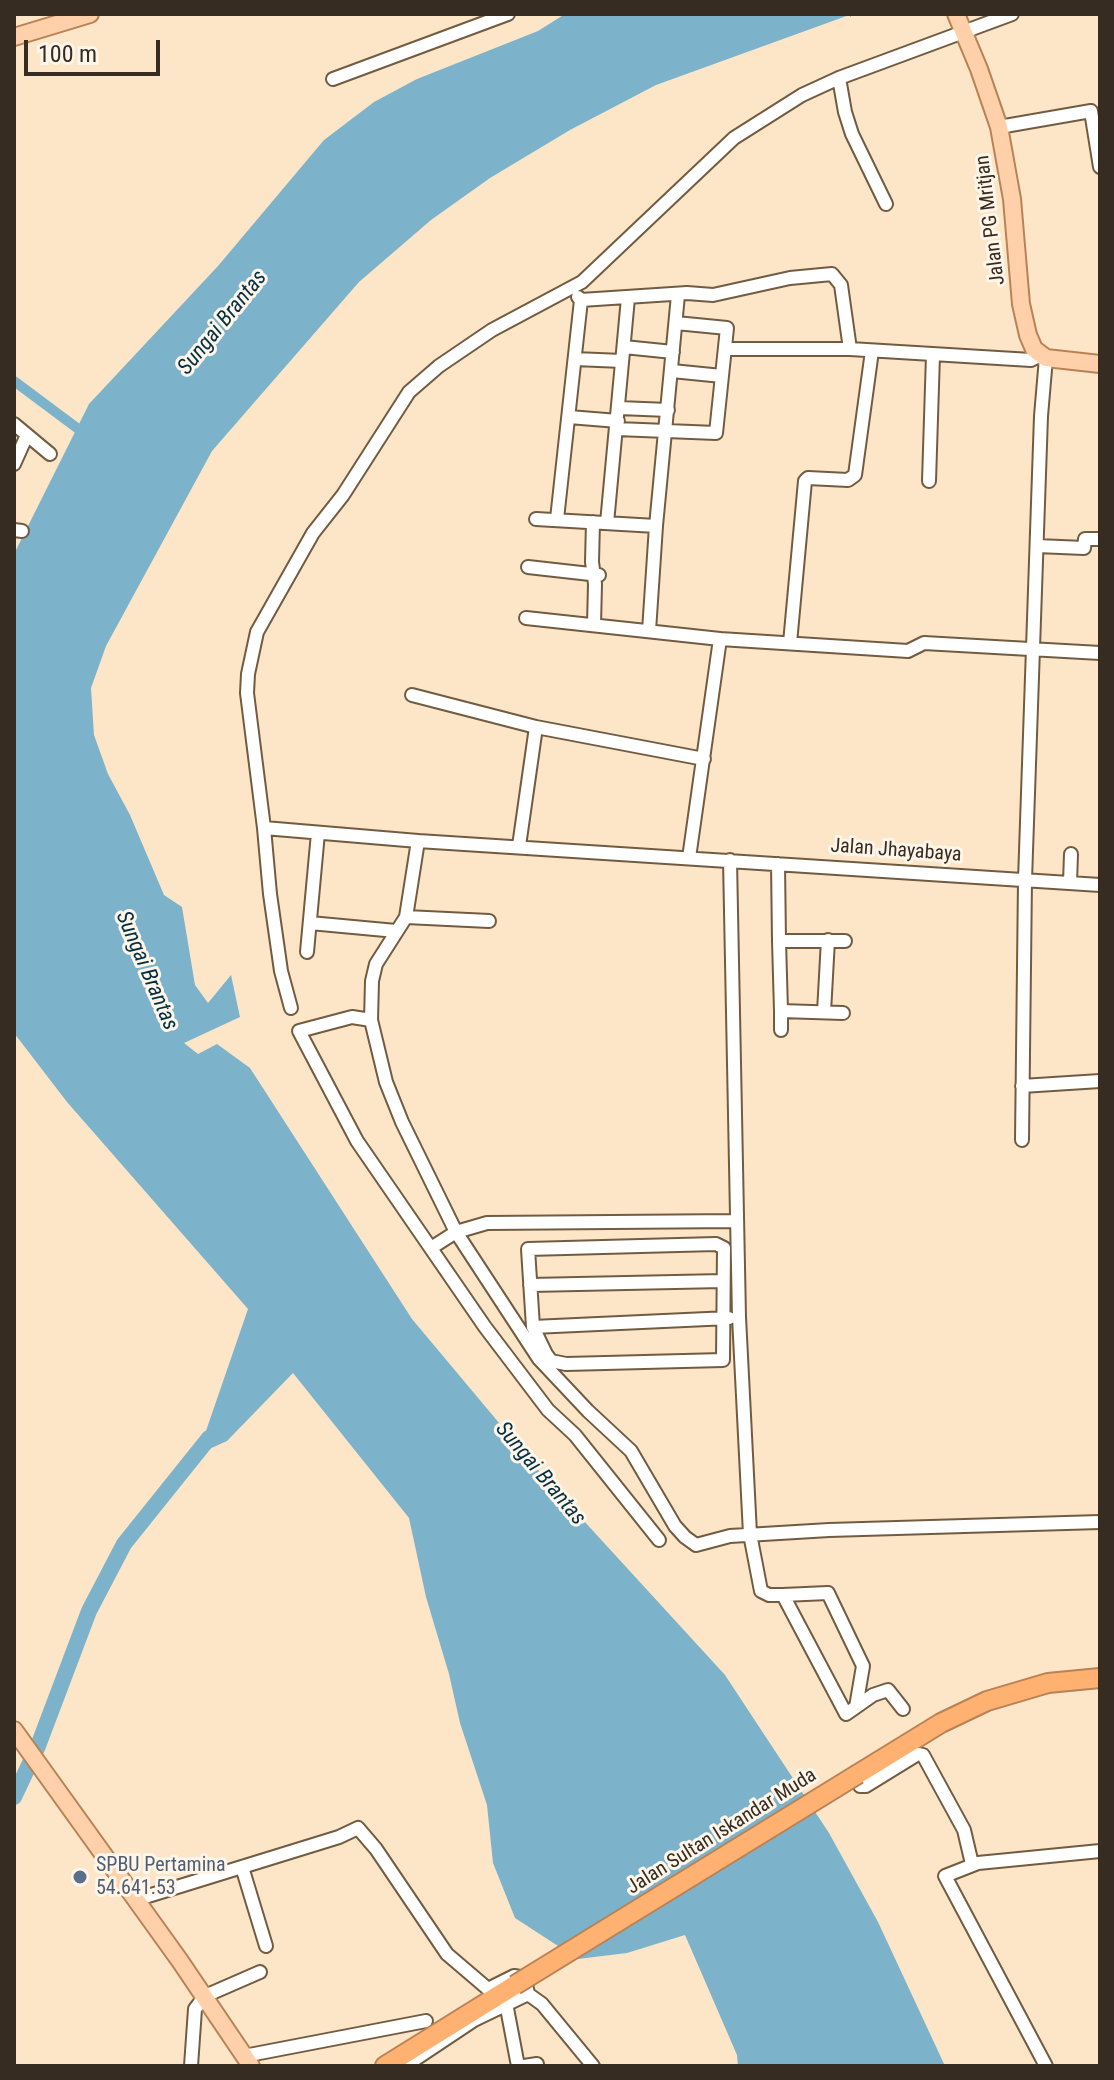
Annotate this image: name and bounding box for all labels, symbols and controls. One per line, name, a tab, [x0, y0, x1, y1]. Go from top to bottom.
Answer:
scale bar	[28, 24, 164, 74]
text: 100 m	[38, 40, 97, 68]
street label: Jalan PG Mritjan	[971, 154, 1011, 286]
water label: Sungai Brantas	[173, 265, 273, 381]
street label: Jalan Jhayabaya	[830, 834, 962, 868]
water label: Sungai Brantas	[109, 907, 183, 1035]
water label: Sungai Brantas	[489, 1417, 591, 1531]
street label: Jalan Sultan Iskandar Muda	[623, 1764, 821, 1900]
place label: SPBU Pertamina 54.641.53	[96, 1854, 226, 1901]
marker: SPBU Pertamina 54.641.53	[71, 1868, 89, 1886]

